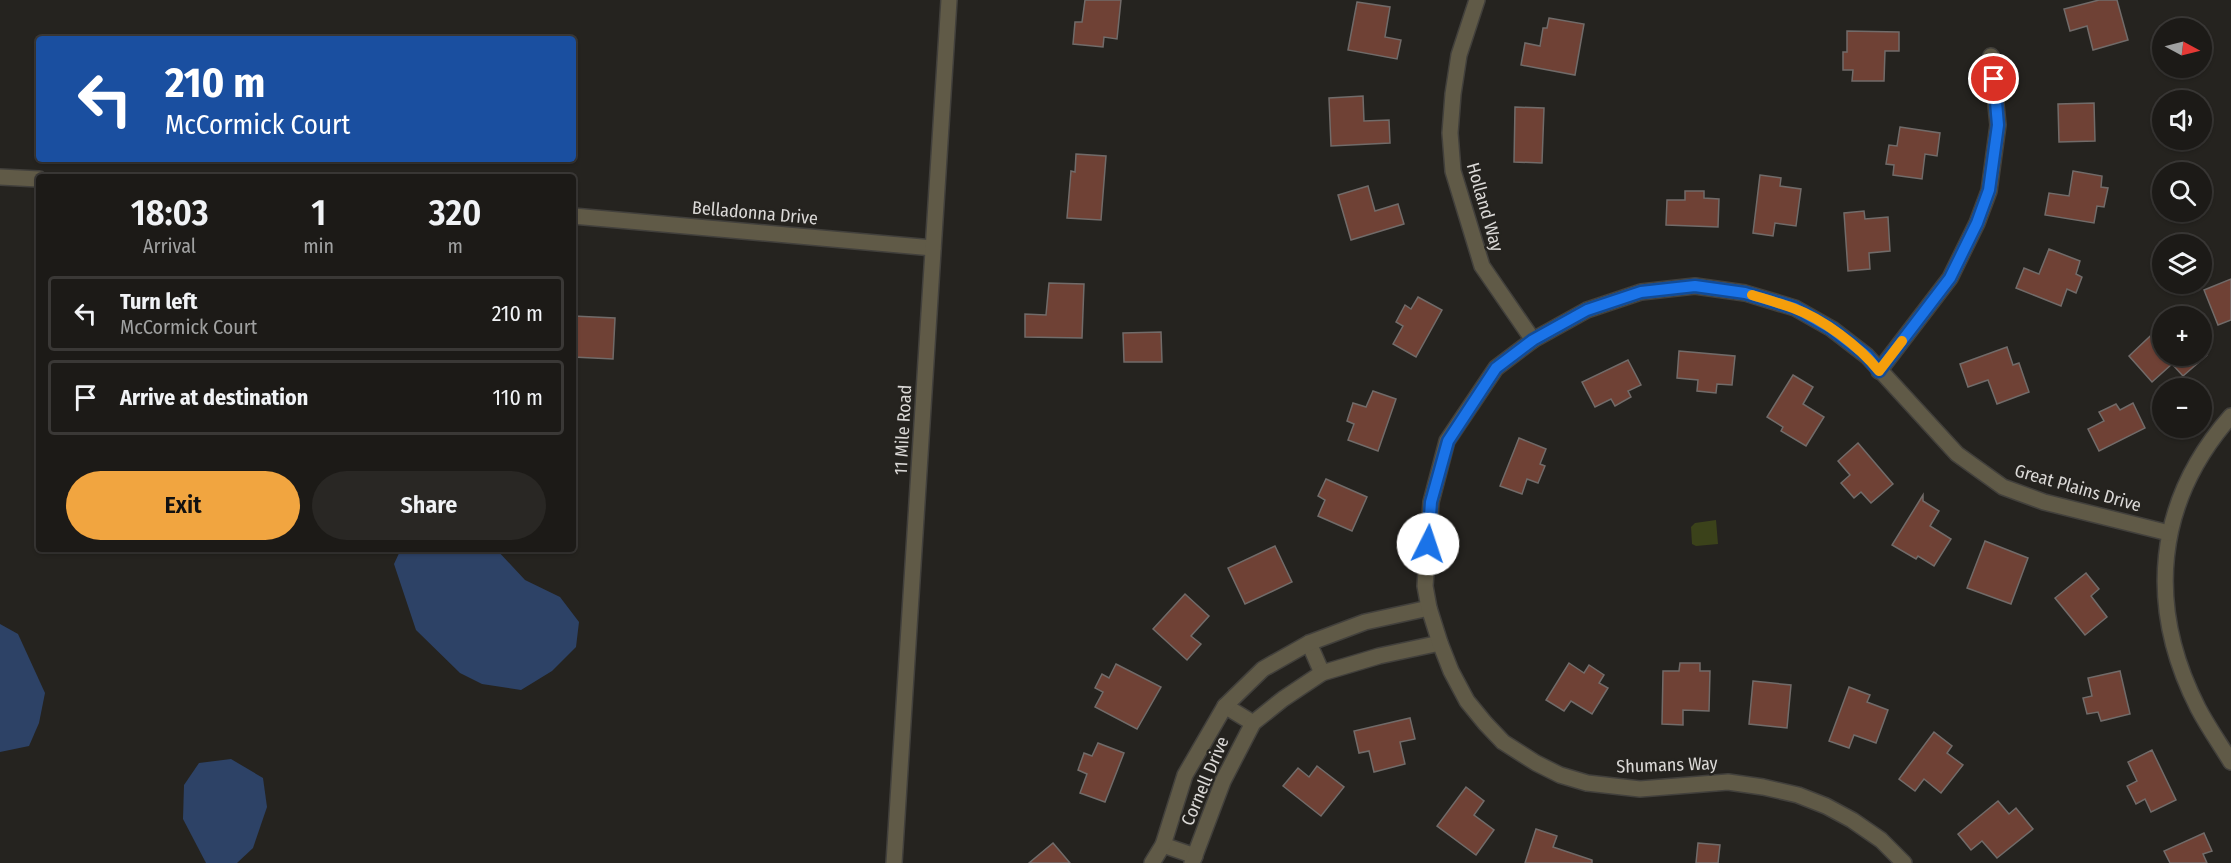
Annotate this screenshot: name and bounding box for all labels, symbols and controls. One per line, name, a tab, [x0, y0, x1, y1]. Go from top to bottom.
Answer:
north arrow	[2152, 18, 2212, 78]
map controls	[2152, 18, 2212, 438]
pin	[1968, 53, 2019, 104]
text: 210 m	[165, 58, 265, 108]
icon: left	[66, 60, 144, 138]
icon: arrive	[1977, 62, 2010, 95]
button: sound	[2152, 90, 2212, 150]
text: McCormick Court	[165, 109, 350, 141]
street label: Holland Way	[1462, 160, 1508, 254]
button: search	[2152, 162, 2212, 222]
text: 18:03	[131, 191, 209, 235]
text: 1	[311, 191, 326, 235]
text: 320	[429, 191, 481, 235]
street label: Belladonna Drive	[691, 197, 819, 229]
text: Arrival	[143, 234, 196, 258]
text: min	[303, 234, 334, 258]
text: m	[447, 234, 463, 258]
button: layers	[2152, 234, 2212, 294]
text: Turn left	[120, 288, 198, 315]
icon: left	[69, 297, 102, 330]
text: 210 m	[492, 300, 543, 327]
button: +	[2152, 306, 2212, 366]
text: McCormick Court	[120, 315, 257, 339]
button: −	[2152, 378, 2212, 438]
icon: arrive	[69, 381, 102, 414]
text: Arrive at destination	[120, 384, 308, 411]
text: 110 m	[493, 384, 543, 411]
street label: 11 Mile Road	[890, 384, 916, 476]
street label: Great Plains Drive	[2012, 459, 2144, 517]
button: Exit	[66, 471, 300, 540]
button: Share	[312, 471, 546, 540]
position arrow	[1396, 512, 1460, 576]
street label: Cornell Drive	[1176, 733, 1234, 829]
street label: Shumans Way	[1616, 752, 1718, 778]

